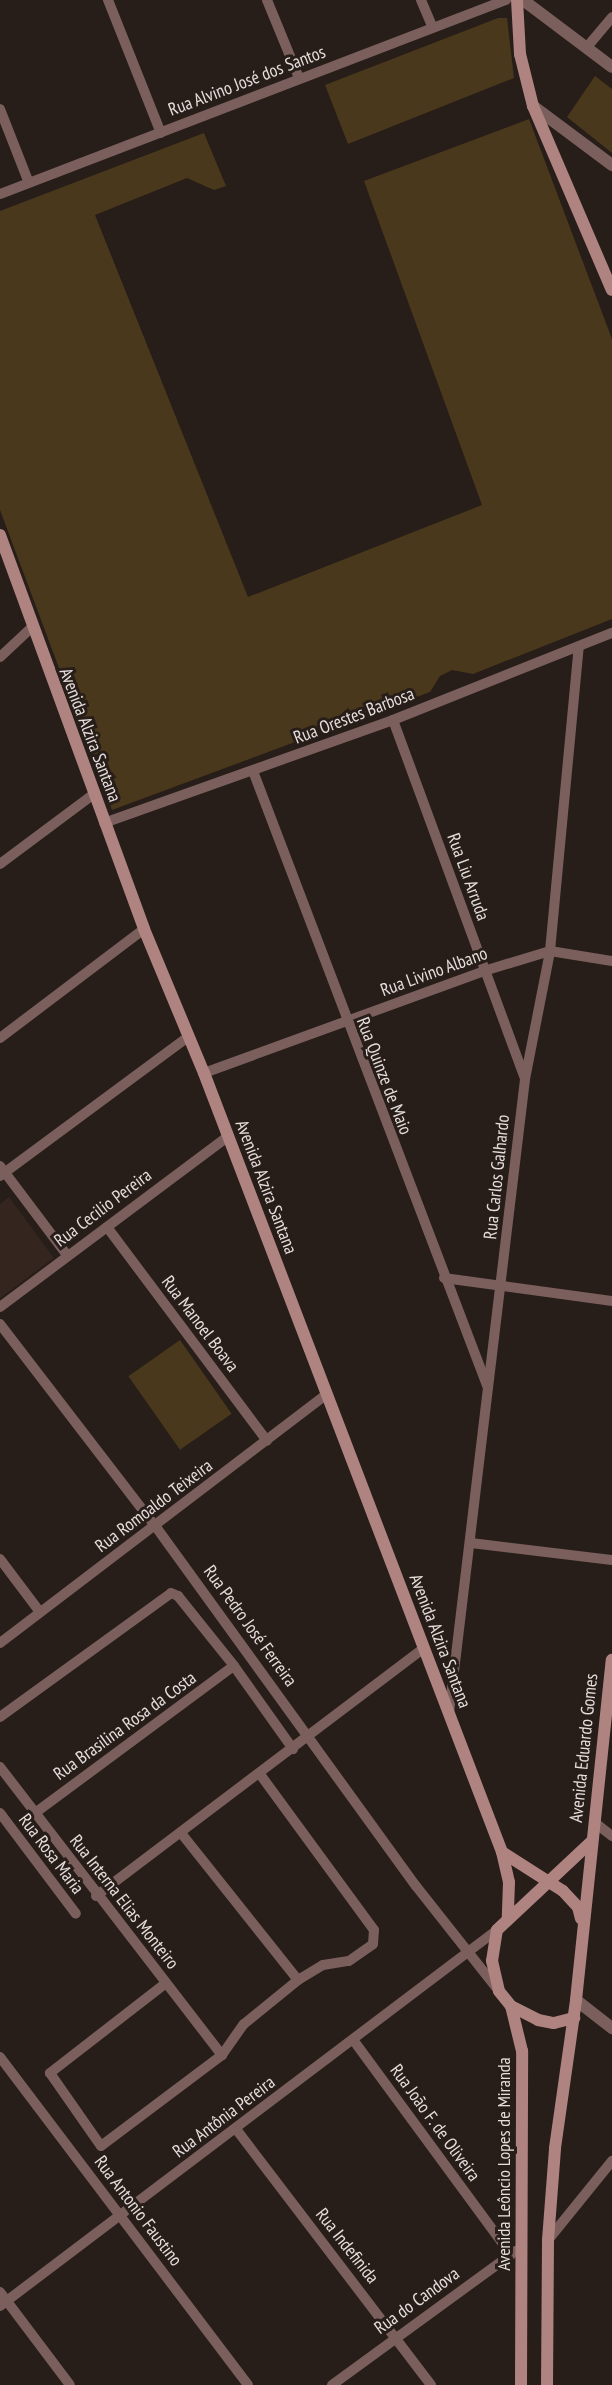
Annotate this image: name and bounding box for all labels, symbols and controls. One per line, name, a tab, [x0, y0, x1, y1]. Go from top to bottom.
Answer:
street label: Rua Alvino José dos Santos	[165, 41, 329, 121]
street label: Avenida Alzira Santana	[54, 665, 126, 805]
street label: Rua Orestes Barbosa	[291, 683, 417, 749]
street label: Rua Liu Arruda	[442, 830, 494, 924]
street label: Rua Livino Albano	[377, 943, 491, 1001]
street label: Rua Quinze de Maio	[352, 1014, 416, 1138]
street label: Rua Carlos Galhardo	[480, 1114, 514, 1240]
street label: Avenida Alzira Santana	[230, 1117, 302, 1257]
street label: Rua Cecilio Pereira	[50, 1164, 156, 1252]
street label: Rua Manoel Boava	[157, 1272, 243, 1376]
street label: Rua Romoaldo Teixeira	[91, 1455, 217, 1557]
street label: Rua Pedro José Ferreira	[199, 1561, 301, 1691]
street label: Avenida Alzira Santana	[404, 1571, 476, 1711]
street label: Rua Brasilina Rosa da Costa	[50, 1667, 200, 1785]
street label: Avenida Eduardo Gomes	[565, 1672, 603, 1824]
street label: Rua Rosa Maria	[14, 1810, 88, 1898]
street label: Rua Interna Elias Monteiro	[65, 1831, 183, 1973]
street label: Avenida Leôncio Lopes de Miranda	[493, 2057, 515, 2271]
street label: Rua João F. de Oliveira	[385, 2060, 485, 2186]
street label: Rua Antônia Pereira	[168, 2071, 280, 2163]
street label: Rua Antonio Faustino	[89, 2151, 187, 2271]
street label: Rua Indefinida	[311, 2204, 383, 2288]
street label: Rua do Candova	[370, 2263, 464, 2339]

